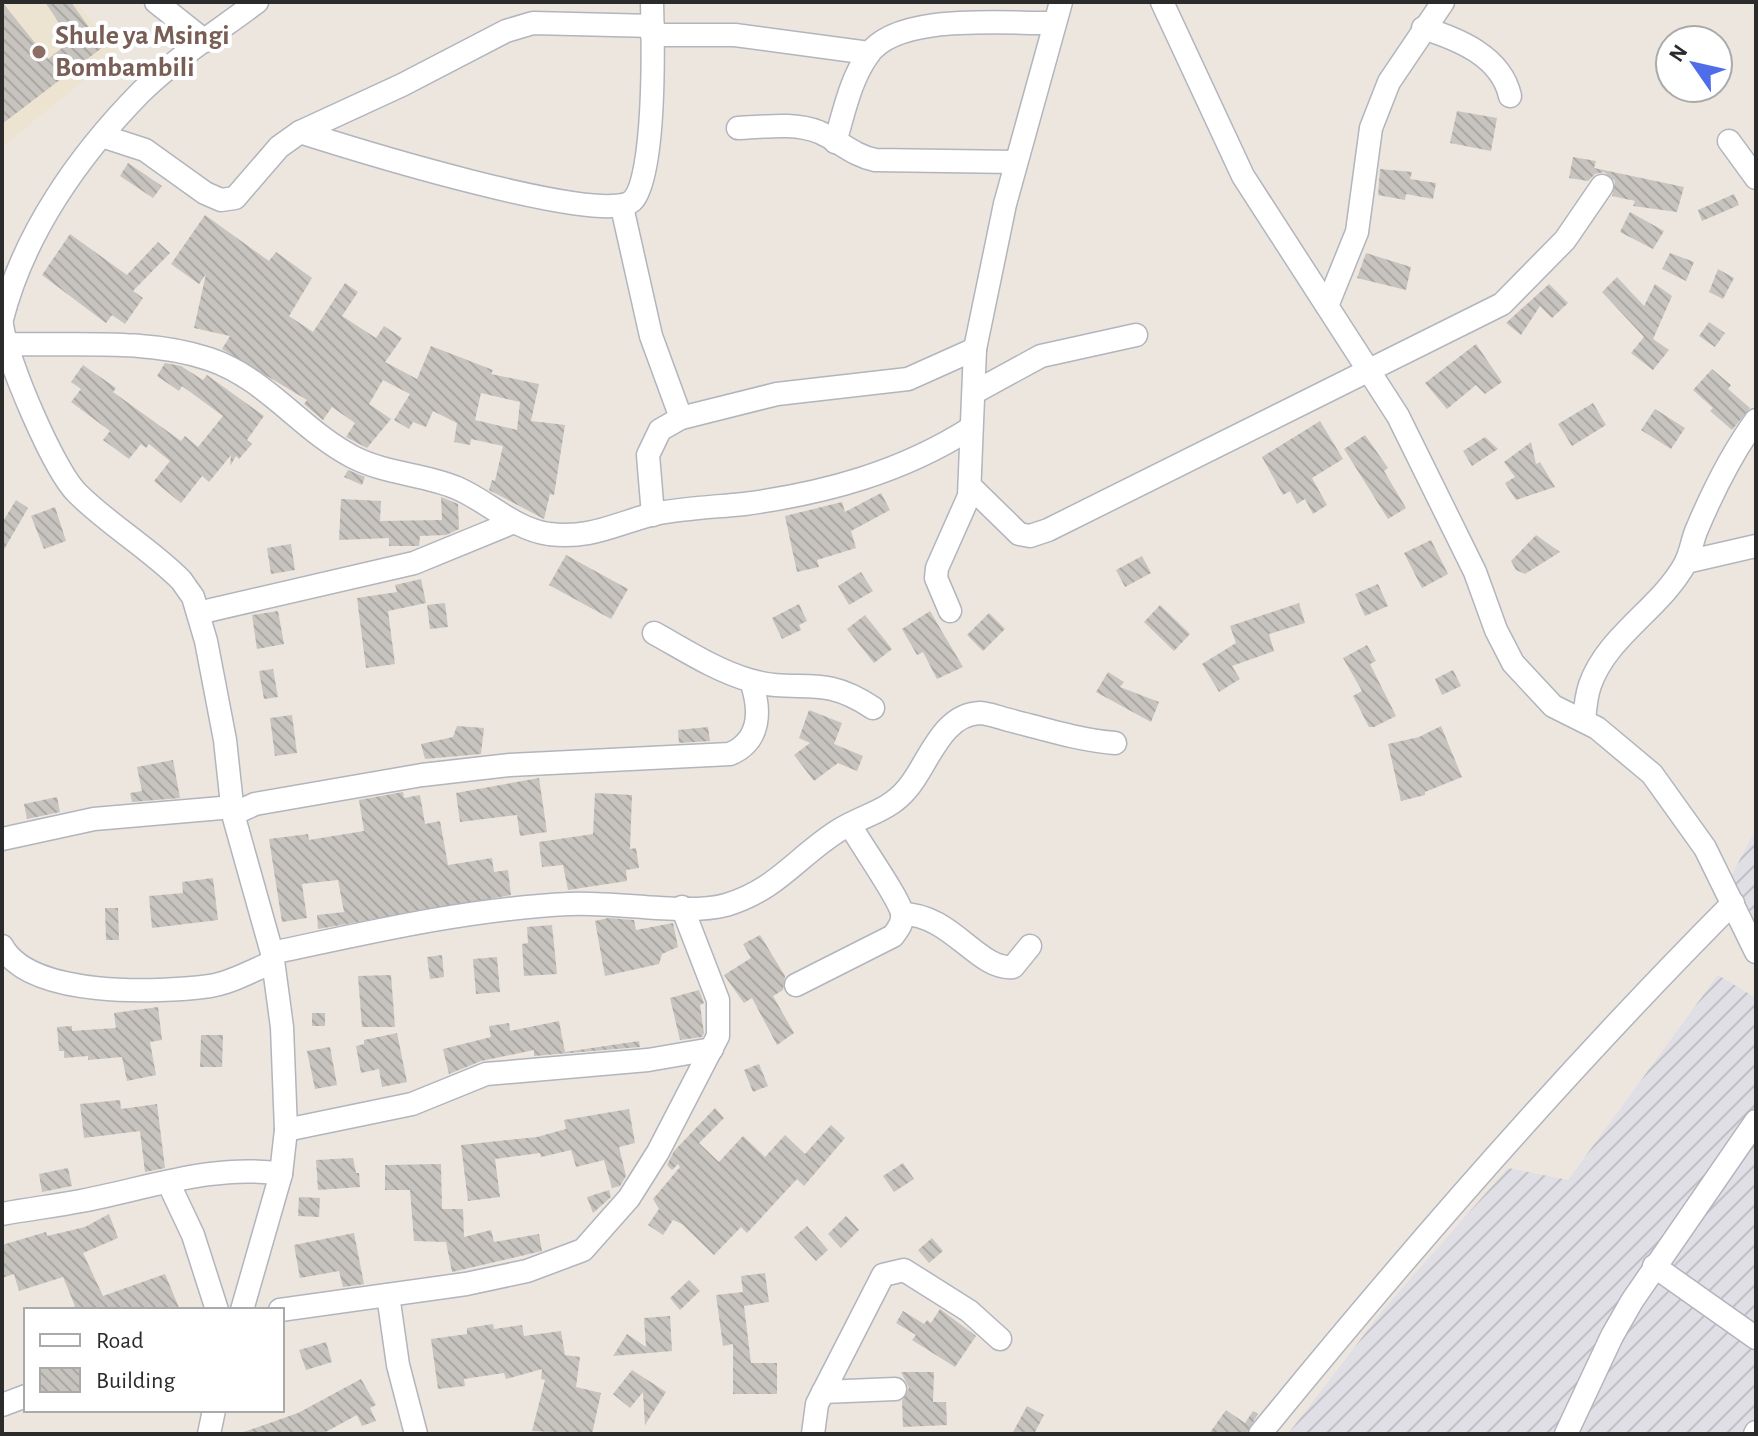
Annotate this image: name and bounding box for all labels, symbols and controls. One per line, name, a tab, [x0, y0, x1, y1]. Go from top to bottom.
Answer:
place label: Shule ya Msingi Bombambili	[55, 22, 229, 82]
north arrow	[1654, 24, 1734, 104]
text: N	[1665, 41, 1692, 66]
marker: Shule ya Msingi Bombambili	[30, 43, 48, 61]
legend	[24, 1308, 284, 1412]
text: Road	[96, 1329, 144, 1353]
text: Building	[96, 1369, 175, 1393]

